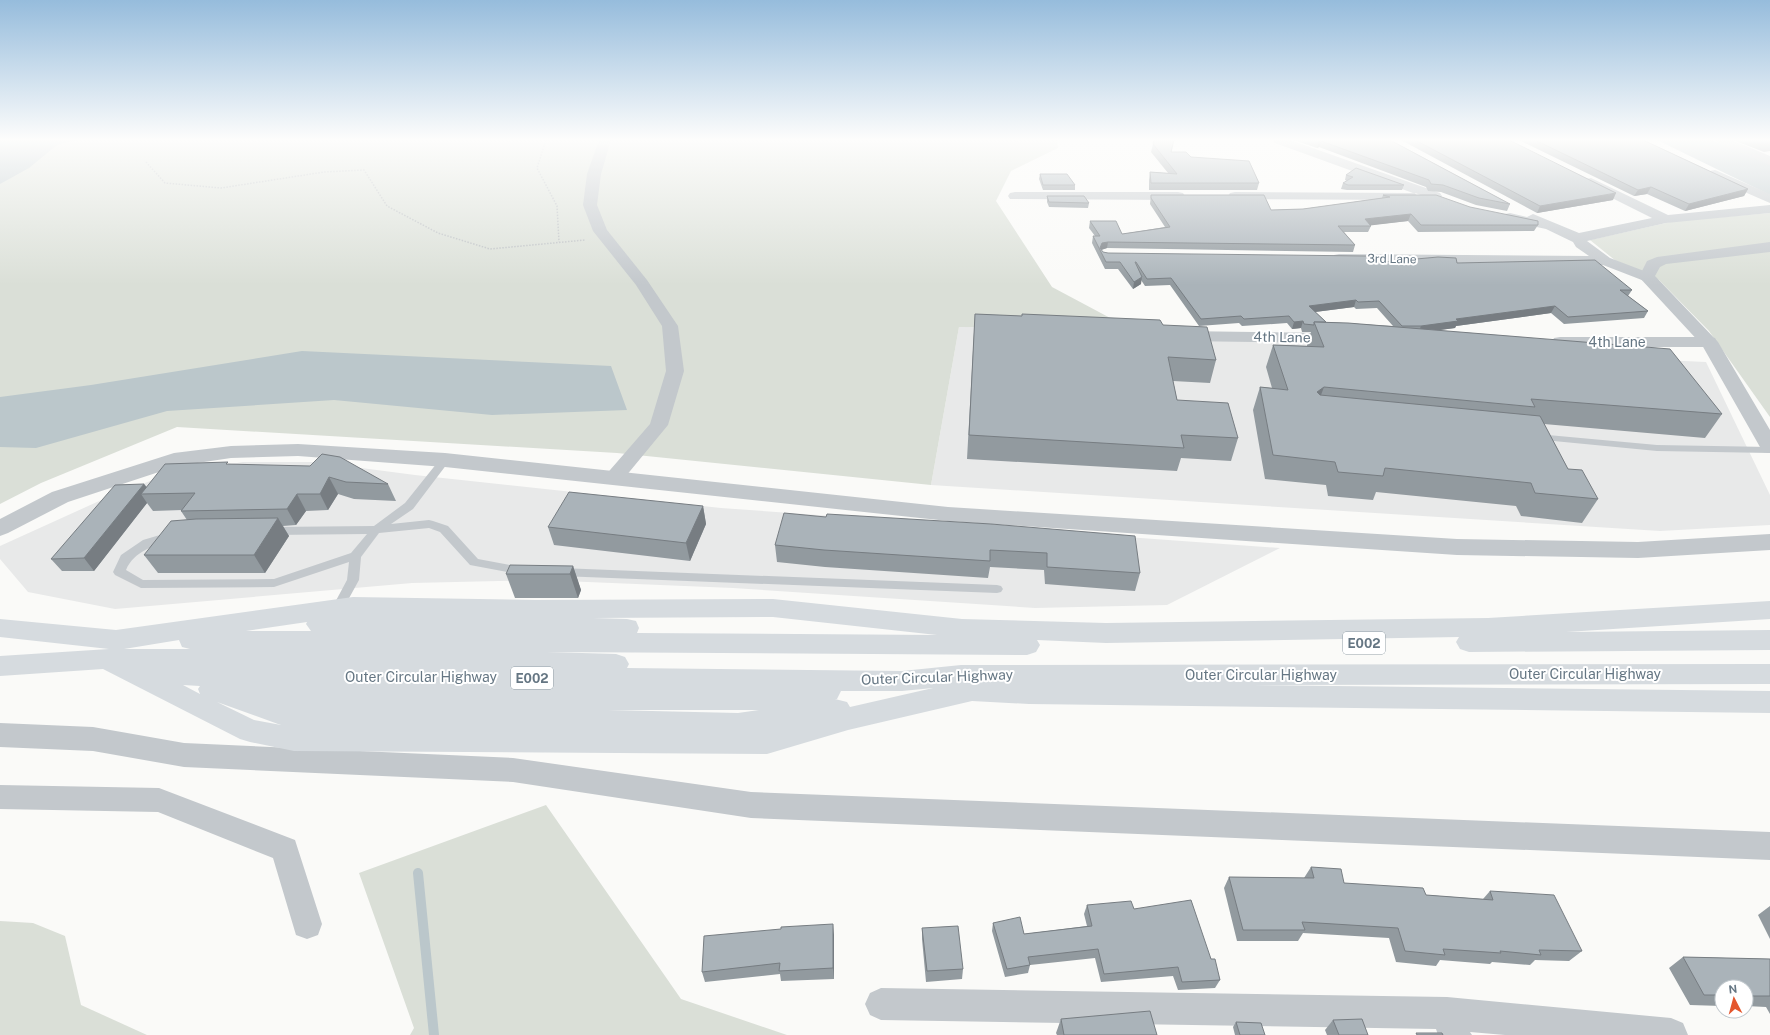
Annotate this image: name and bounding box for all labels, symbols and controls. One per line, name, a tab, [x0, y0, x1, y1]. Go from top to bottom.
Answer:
street label: 3rd Lane	[1367, 252, 1417, 266]
street label: 4th Lane	[1253, 329, 1311, 346]
street label: 4th Lane	[1588, 334, 1646, 350]
road number: E002	[1343, 632, 1385, 654]
street label: Outer Circular Highway	[861, 666, 1014, 688]
street label: Outer Circular Highway	[1509, 666, 1662, 682]
road number: E002	[511, 667, 553, 689]
street label: Outer Circular Highway	[1185, 667, 1338, 683]
street label: Outer Circular Highway	[345, 669, 498, 685]
north arrow	[1714, 979, 1754, 1019]
text: N	[1728, 983, 1738, 995]

